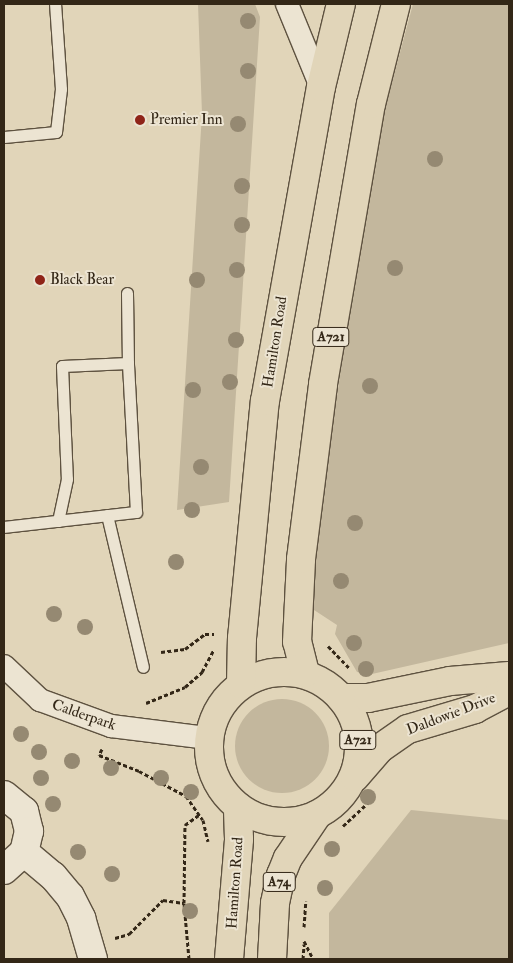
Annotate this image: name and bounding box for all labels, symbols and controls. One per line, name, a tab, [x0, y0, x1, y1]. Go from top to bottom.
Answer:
place label: Premier Inn	[150, 111, 223, 129]
marker: Premier Inn	[134, 114, 146, 126]
place label: Black Bear	[50, 271, 114, 289]
marker: Black Bear	[34, 274, 46, 286]
street label: Hamilton Road	[259, 295, 291, 389]
road number: A721	[312, 326, 350, 348]
street label: Daldowie Drive	[404, 689, 498, 739]
street label: Calderpark	[50, 696, 118, 734]
road number: A721	[339, 728, 377, 752]
street label: Hamilton Road	[223, 836, 247, 930]
road number: A74	[263, 870, 295, 894]

